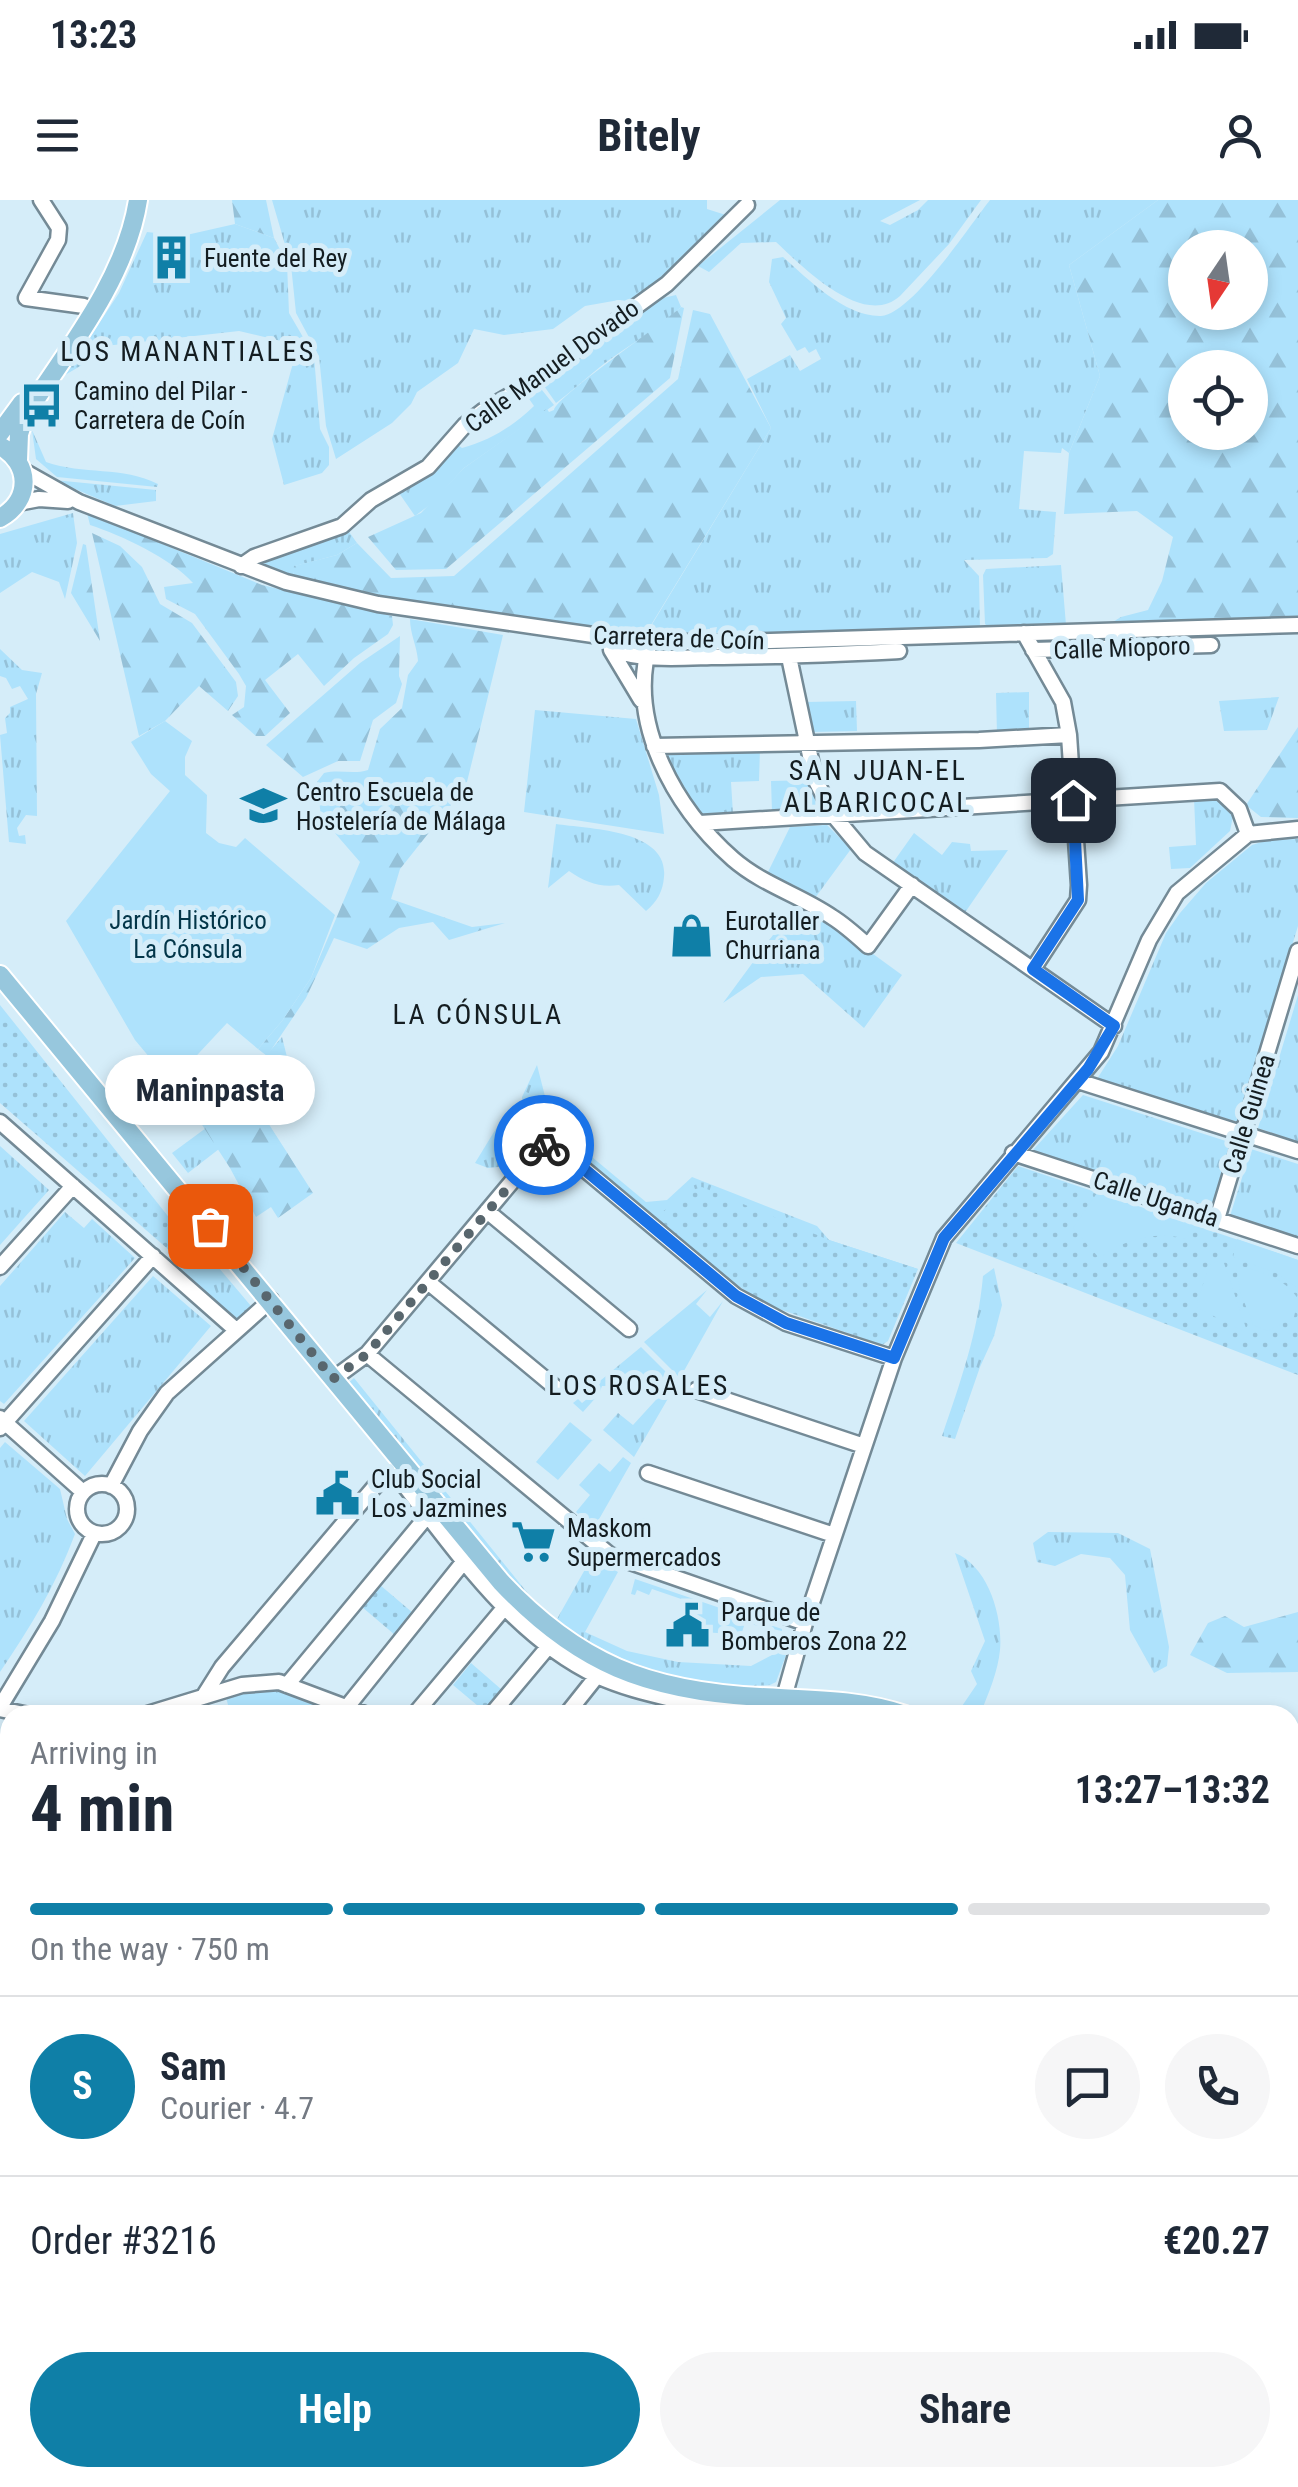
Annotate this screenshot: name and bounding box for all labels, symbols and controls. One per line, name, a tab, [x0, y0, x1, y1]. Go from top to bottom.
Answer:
text: 13:23	[50, 13, 137, 57]
icon: menu	[30, 108, 85, 163]
icon: person	[1213, 108, 1268, 163]
text: Bitely	[597, 109, 701, 162]
north arrow	[1168, 230, 1268, 330]
map controls	[1168, 230, 1268, 450]
building icon: Fuente del Rey	[147, 234, 195, 282]
place label: Fuente del Rey	[204, 244, 347, 273]
street label: Calle Manuel Dovado	[460, 293, 644, 439]
district label: LOS MANANTIALES	[60, 335, 316, 368]
button: locate	[1168, 350, 1268, 450]
place label: Camino del Pilar - Carretera de Coín	[74, 377, 248, 435]
bus stop icon: Camino del Pilar - Carretera de Coín	[17, 381, 65, 429]
street label: Carretera de Coín	[593, 621, 765, 655]
street label: Calle Mioporo	[1053, 631, 1191, 665]
district label: SAN JUAN-EL ALBARICOCAL	[784, 754, 972, 819]
pin	[1031, 758, 1116, 843]
icon: home	[1046, 773, 1101, 828]
place label: Centro Escuela de Hostelería de Málaga	[296, 778, 506, 836]
school or university icon: Centro Escuela de Hostelería de Málaga	[239, 782, 287, 830]
park label: Jardín Histórico La Cónsula	[109, 906, 267, 964]
place label: Eurotaller Churriana	[725, 907, 820, 965]
shop icon: Eurotaller Churriana	[668, 911, 716, 959]
district label: LA CÓNSULA	[392, 998, 564, 1031]
street label: Calle Guinea	[1217, 1051, 1281, 1177]
callout: Maninpasta	[105, 1056, 315, 1126]
text: Maninpasta	[135, 1071, 285, 1109]
courier	[494, 1095, 594, 1195]
icon: bike	[517, 1118, 572, 1173]
street label: Calle Uganda	[1090, 1165, 1222, 1233]
pin	[168, 1184, 253, 1269]
icon: bag	[183, 1199, 238, 1254]
district label: LOS ROSALES	[548, 1369, 730, 1402]
place label: Club Social Los Jazmines	[371, 1465, 507, 1523]
public building icon: Club Social Los Jazmines	[314, 1469, 362, 1517]
place label: Maskom Supermercados	[567, 1514, 722, 1572]
supermarket icon: Maskom Supermercados	[510, 1518, 558, 1566]
place label: Parque de Bomberos Zona 22	[721, 1598, 907, 1656]
public building icon: Parque de Bomberos Zona 22	[664, 1602, 712, 1650]
text: Arriving in	[30, 1734, 158, 1772]
text: 13:27–13:32	[1075, 1768, 1270, 1812]
text: 4 min	[30, 1771, 174, 1847]
text: On the way · 750 m	[30, 1930, 270, 1968]
button: chat	[1035, 2034, 1140, 2139]
button: phone	[1165, 2034, 1270, 2139]
text: Sam	[160, 2045, 227, 2089]
text: S	[72, 2064, 93, 2108]
text: Courier · 4.7	[160, 2089, 314, 2127]
text: Order #3216	[30, 2219, 217, 2263]
text: €20.27	[1163, 2219, 1270, 2263]
button: Help	[30, 2352, 640, 2467]
button: Share	[660, 2352, 1270, 2467]

